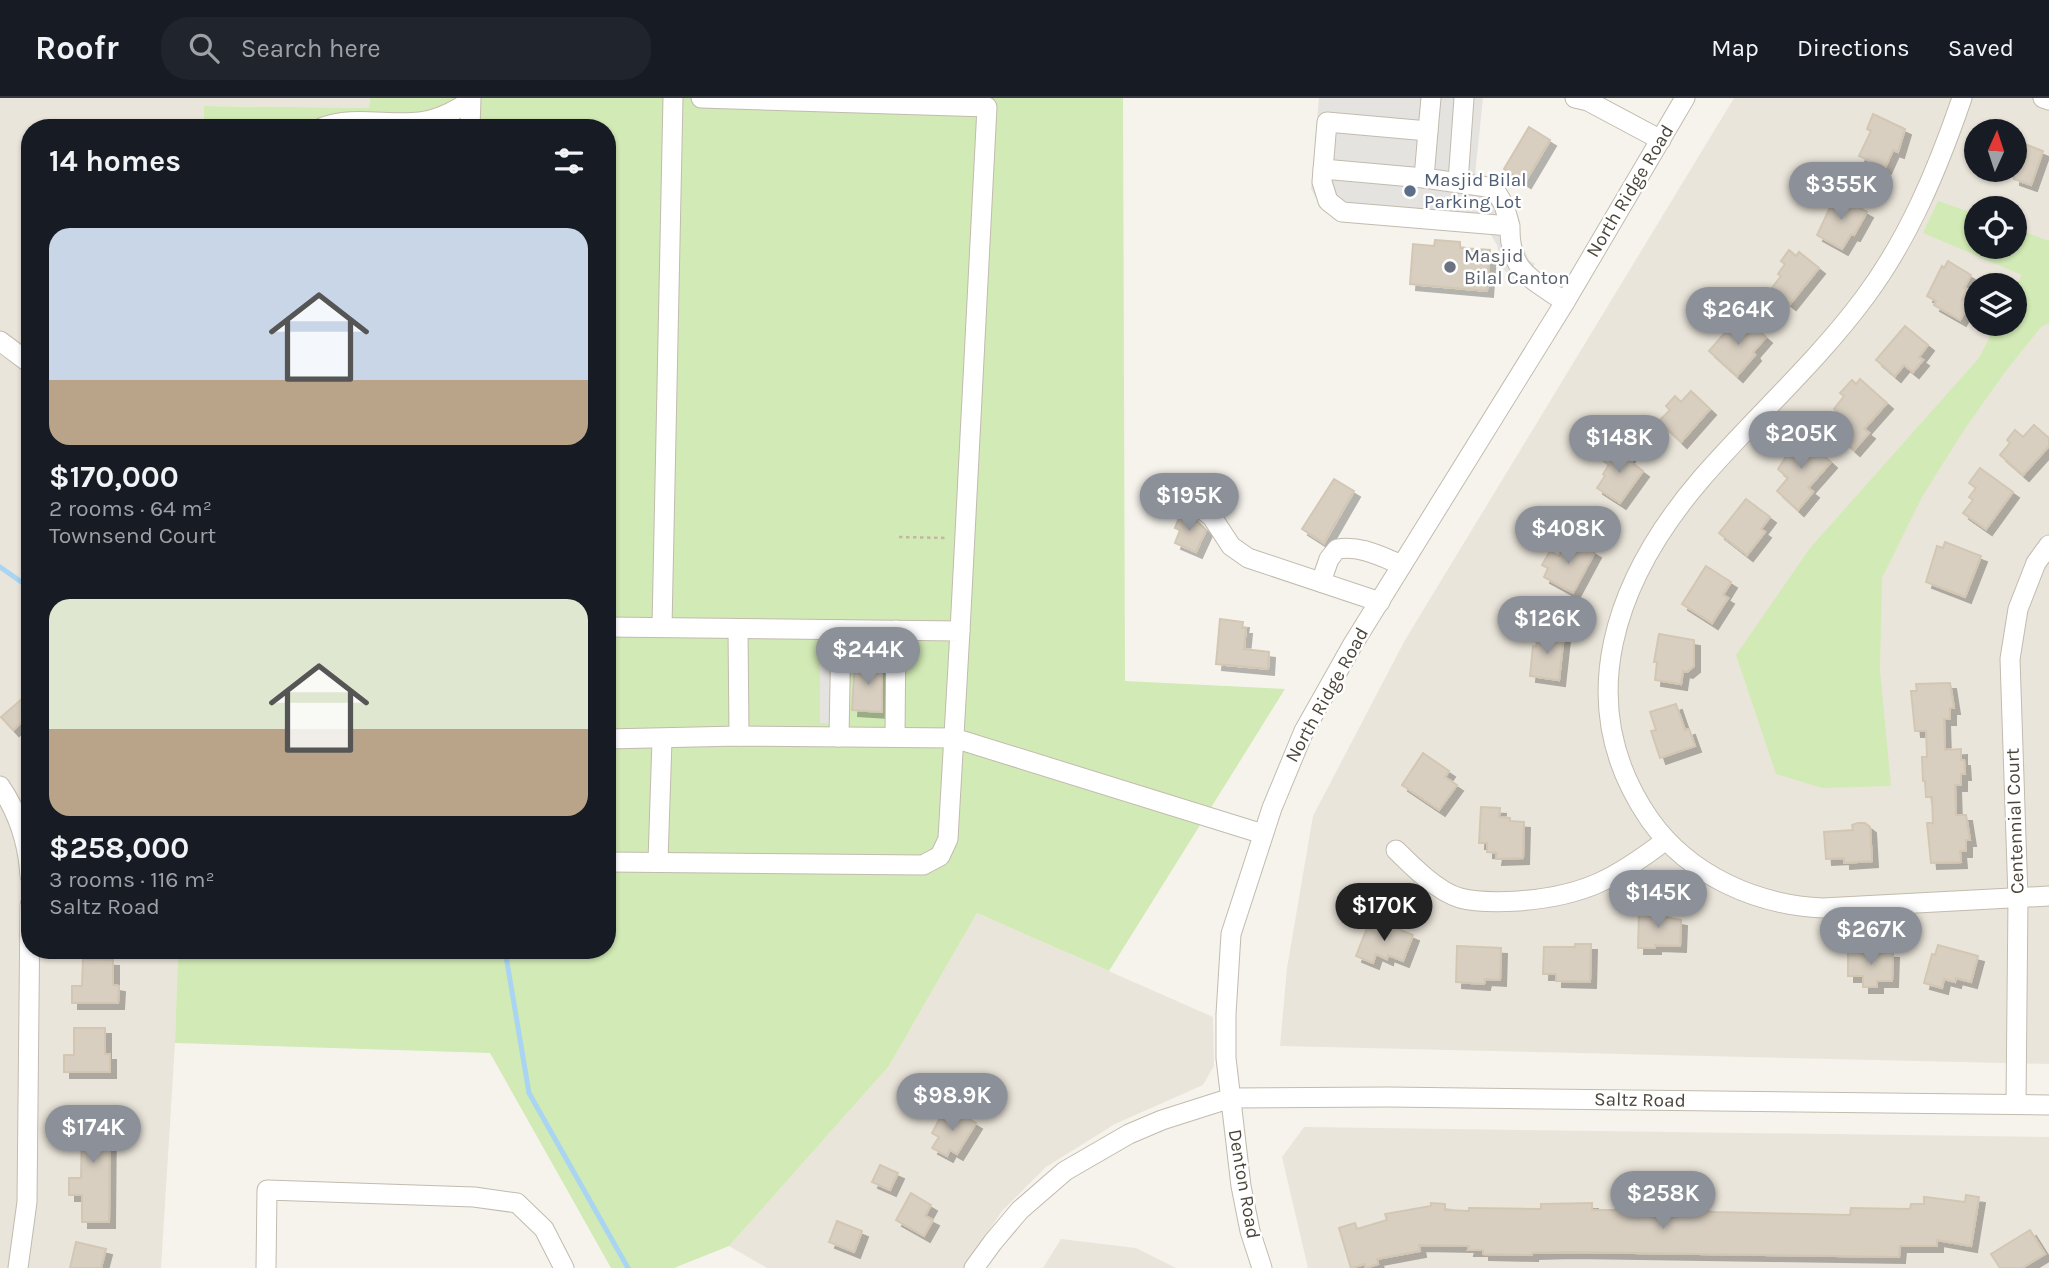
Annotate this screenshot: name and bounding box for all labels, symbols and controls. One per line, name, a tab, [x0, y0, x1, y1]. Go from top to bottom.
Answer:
search box	[161, 17, 651, 80]
text: Roofr	[35, 29, 119, 67]
icon: search	[185, 29, 223, 67]
text: Search here	[241, 33, 381, 64]
text: Map	[1711, 34, 1759, 62]
text: Directions	[1797, 34, 1910, 62]
text: Saved	[1948, 34, 2014, 62]
north arrow	[1964, 119, 2026, 182]
map controls	[1964, 119, 2027, 336]
street label: North Ridge Road	[1582, 121, 1678, 261]
icon: filters	[550, 142, 588, 180]
text: 14 homes	[49, 143, 181, 179]
pin: $355K	[1792, 162, 1890, 222]
place label: Masjid Bilal Parking Lot	[1424, 169, 1527, 213]
text: $355K	[1805, 171, 1877, 198]
marker: Masjid Bilal Parking Lot	[1402, 183, 1418, 199]
button: locate	[1964, 196, 2027, 259]
place label: Masjid Bilal Canton	[1464, 245, 1570, 289]
marker: Masjid Bilal Canton	[1442, 259, 1458, 275]
button: layers	[1964, 273, 2027, 336]
icon: home	[256, 274, 382, 400]
pin: $264K	[1689, 288, 1787, 347]
text: $264K	[1702, 296, 1774, 323]
pin: $205K	[1752, 412, 1850, 471]
pin: $148K	[1570, 416, 1668, 475]
text: $205K	[1765, 420, 1837, 447]
text: $148K	[1585, 424, 1653, 451]
text: $170,000	[49, 459, 179, 495]
pin: $195K	[1140, 474, 1238, 533]
text: $195K	[1156, 482, 1222, 509]
text: 2 rooms · 64 m²	[49, 495, 212, 522]
pin: $408K	[1519, 506, 1617, 566]
text: $408K	[1531, 515, 1605, 542]
text: Townsend Court	[49, 522, 216, 549]
pin: $126K	[1498, 596, 1596, 656]
text: $126K	[1514, 605, 1580, 632]
street label: North Ridge Road	[1281, 624, 1373, 766]
pin: $244K	[819, 628, 917, 687]
text: $244K	[832, 636, 904, 663]
icon: home	[256, 645, 382, 771]
street label: Centennial Court	[2001, 748, 2029, 894]
text: $258,000	[49, 830, 189, 866]
text: 3 rooms · 116 m²	[49, 866, 215, 893]
pin: $145K	[1609, 870, 1707, 930]
text: $145K	[1625, 879, 1691, 906]
pin: $170K	[1335, 884, 1433, 943]
text: $170K	[1351, 892, 1417, 919]
text: Saltz Road	[49, 893, 160, 920]
pin: $267K	[1822, 908, 1920, 967]
text: $267K	[1836, 916, 1906, 943]
pin: $98.9K	[895, 1074, 1009, 1133]
text: $98.9K	[913, 1082, 991, 1109]
street label: Saltz Road	[1594, 1088, 1686, 1112]
pin: $174K	[44, 1105, 142, 1165]
text: $174K	[61, 1114, 125, 1141]
street label: Denton Road	[1224, 1127, 1264, 1241]
pin: $258K	[1614, 1172, 1712, 1231]
text: $258K	[1626, 1180, 1700, 1207]

